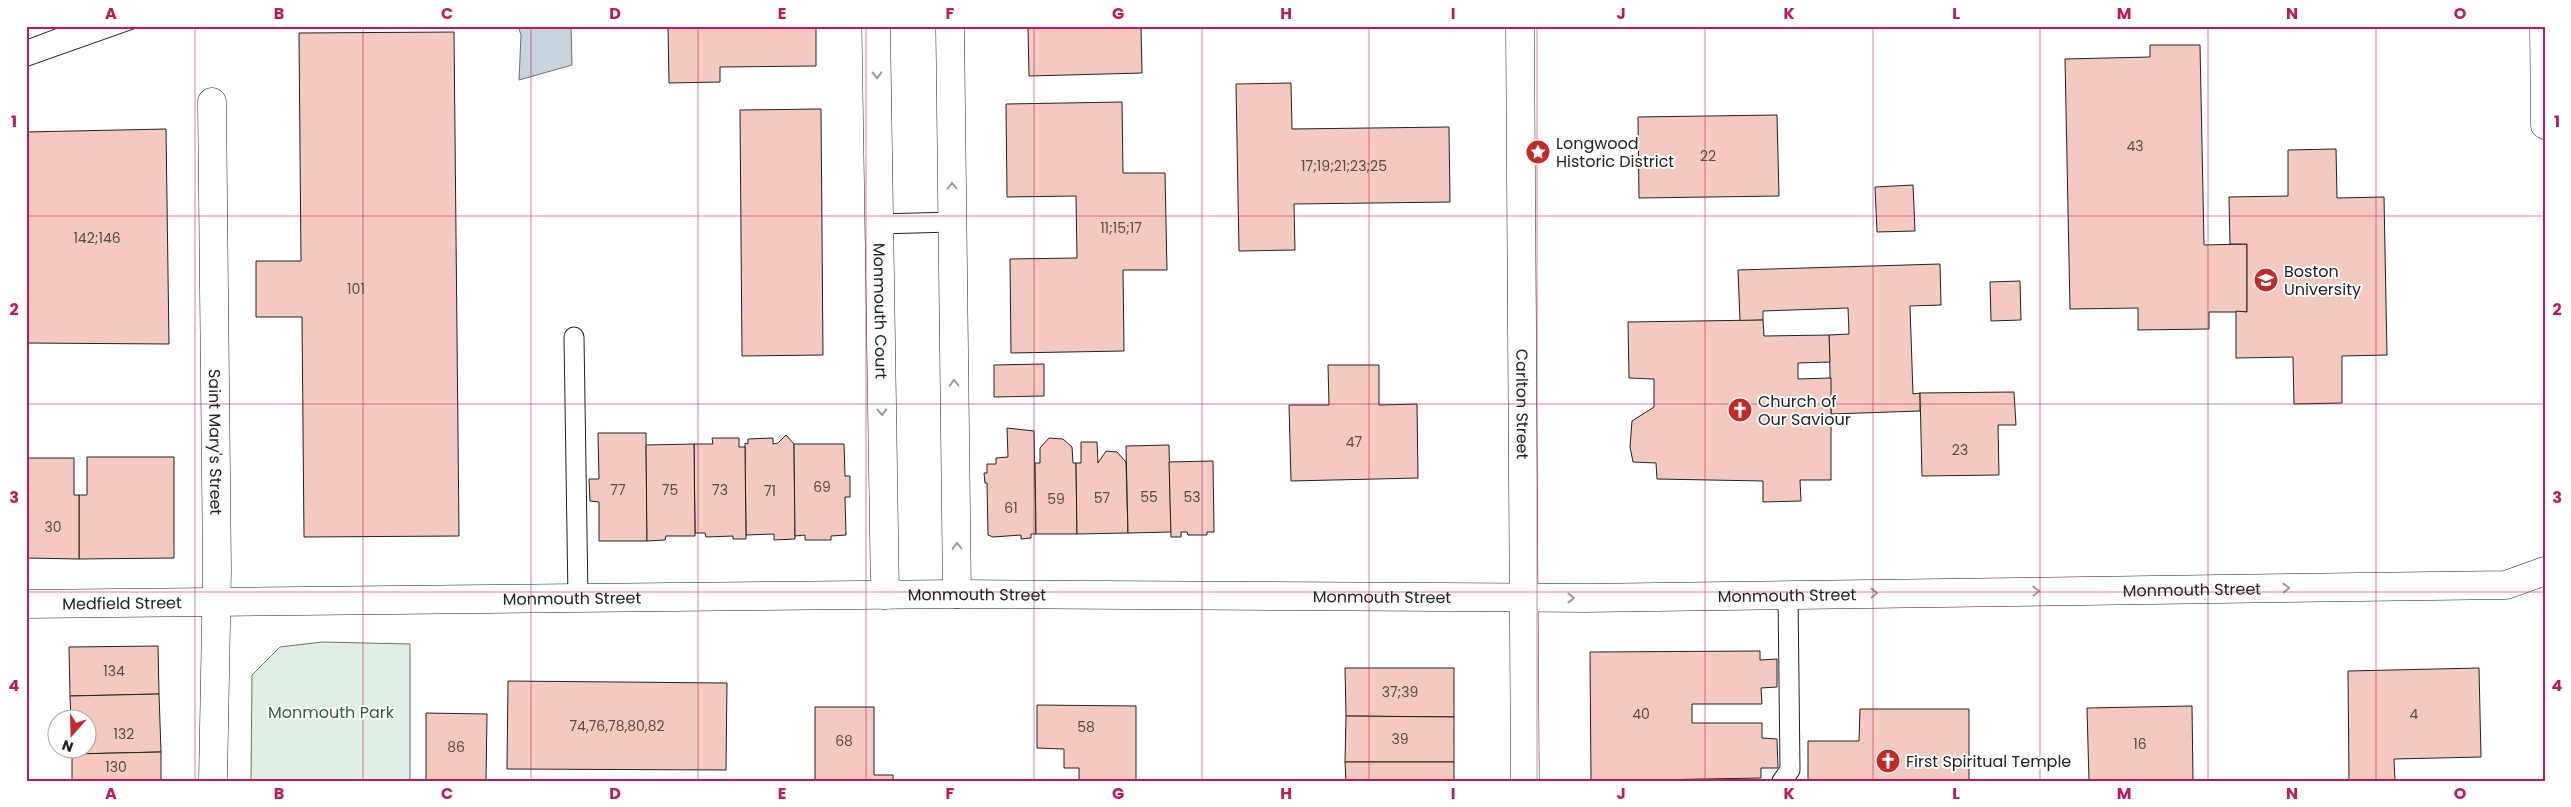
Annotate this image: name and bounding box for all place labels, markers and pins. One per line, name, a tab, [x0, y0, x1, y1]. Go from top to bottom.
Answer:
place label: Longwood Historic District	[1556, 132, 1674, 173]
place icon: Longwood Historic District	[1525, 139, 1551, 165]
place label: Boston University	[2284, 260, 2361, 301]
school or university icon: Boston University	[2253, 267, 2279, 293]
place label: Church of Our Saviour	[1758, 390, 1851, 431]
church icon: Church of Our Saviour	[1727, 397, 1753, 423]
church icon: First Spiritual Temple	[1875, 748, 1901, 774]
place label: First Spiritual Temple	[1906, 750, 2071, 773]

